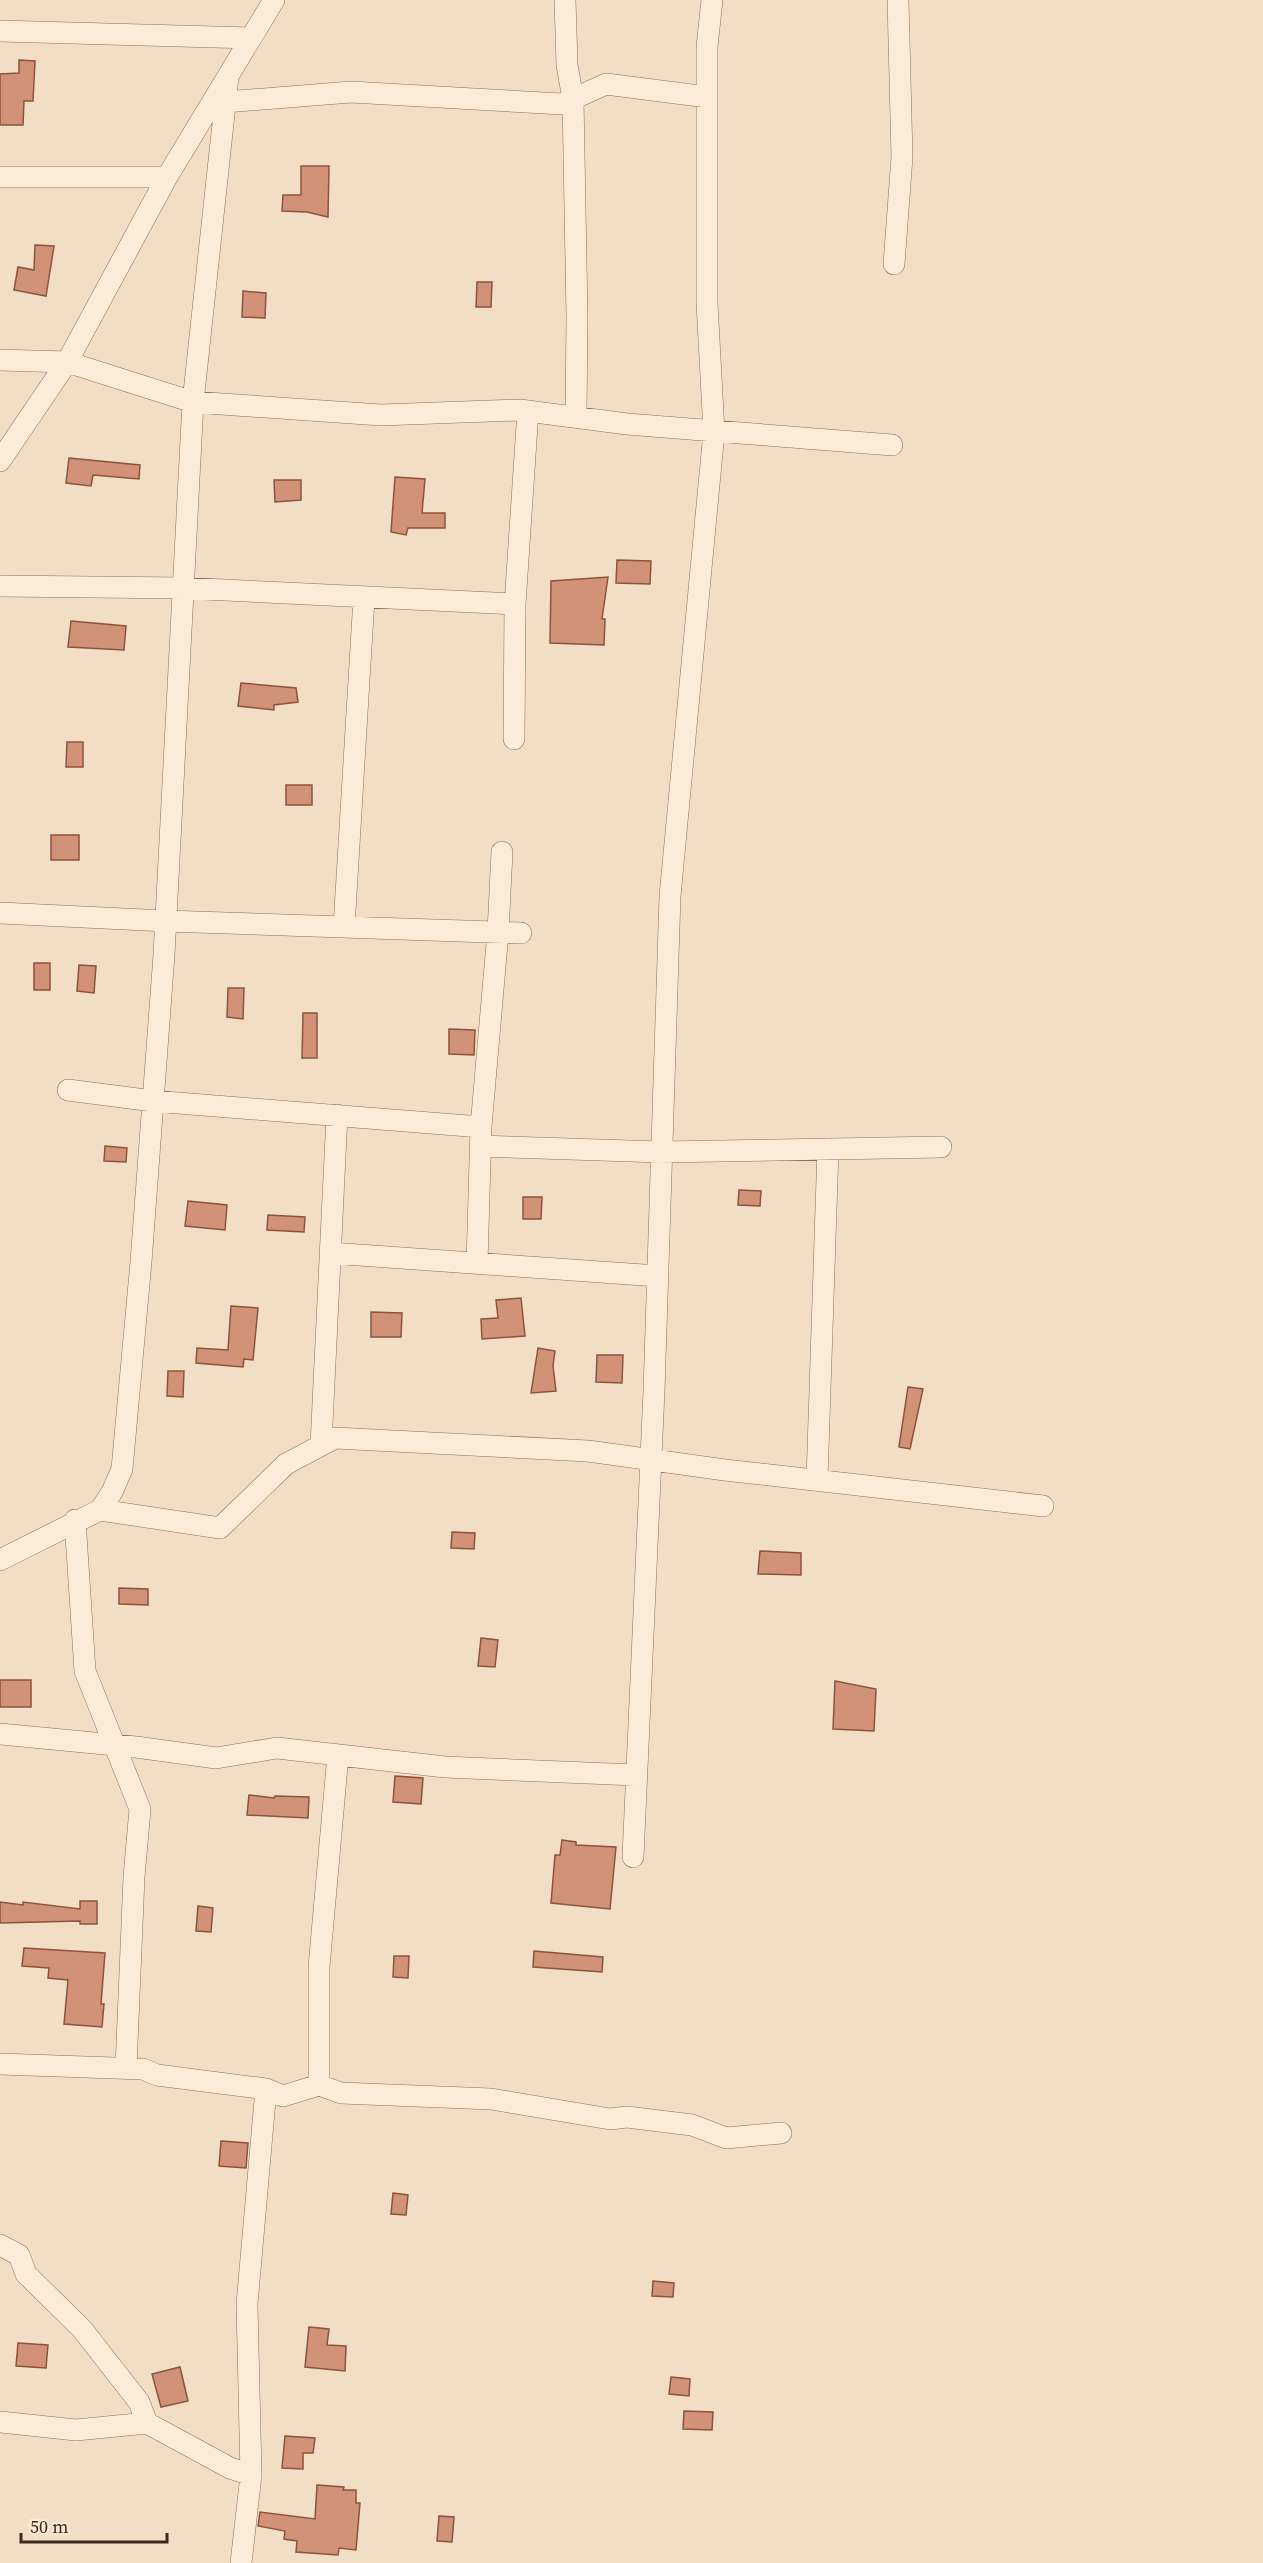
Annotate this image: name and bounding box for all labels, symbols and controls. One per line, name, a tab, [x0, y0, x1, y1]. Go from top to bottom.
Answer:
scale bar	[21, 2506, 166, 2544]
text: 50 m	[30, 2514, 68, 2539]

